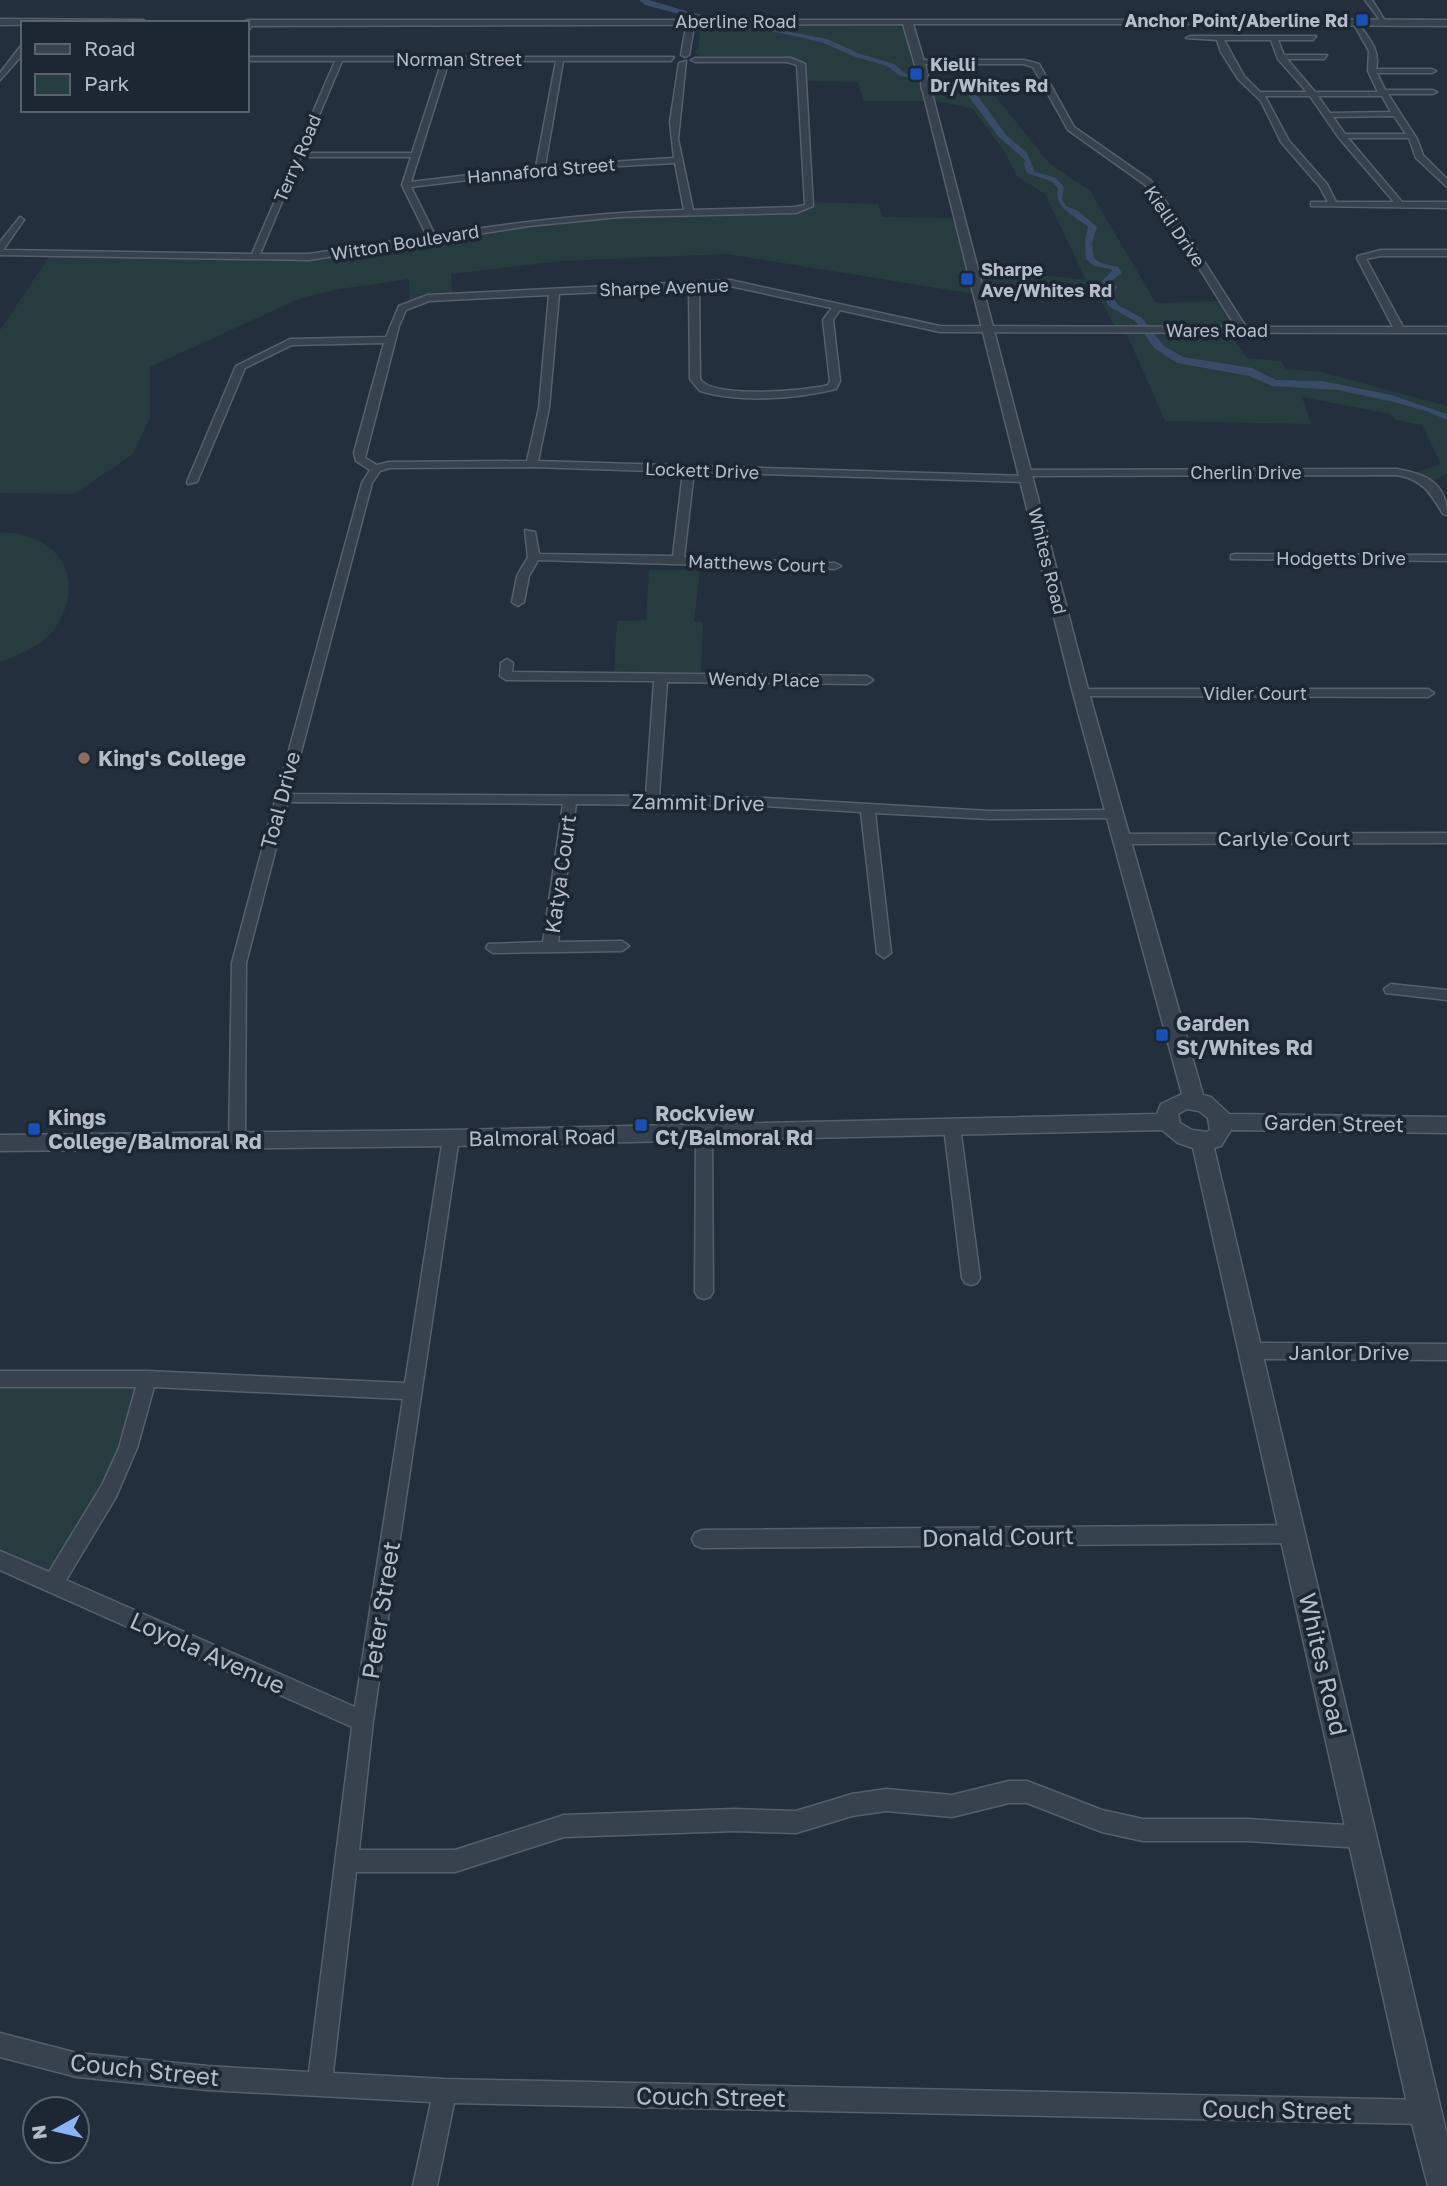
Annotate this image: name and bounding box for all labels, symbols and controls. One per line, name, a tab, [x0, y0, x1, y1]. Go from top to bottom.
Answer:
place label: Anchor Point/Aberline Rd	[1125, 9, 1348, 31]
street label: Aberline Road	[675, 10, 797, 32]
marker: Anchor Point/Aberline Rd	[1354, 12, 1370, 28]
legend	[21, 21, 248, 112]
text: Road	[84, 35, 135, 61]
street label: Norman Street	[396, 48, 522, 70]
place label: Kielli Dr/Whites Rd	[930, 53, 1048, 96]
marker: Kielli Dr/Whites Rd	[908, 66, 924, 82]
text: Park	[84, 70, 130, 96]
street label: Terry Road	[269, 111, 325, 205]
street label: Hannaford Street	[466, 153, 616, 187]
street label: Kielli Drive	[1140, 181, 1210, 271]
street label: Witton Boulevard	[329, 219, 481, 265]
place label: Sharpe Ave/Whites Rd	[981, 258, 1112, 301]
marker: Sharpe Ave/Whites Rd	[959, 271, 975, 287]
street label: Sharpe Avenue	[599, 274, 729, 300]
street label: Wares Road	[1166, 319, 1268, 341]
street label: Lockett Drive	[645, 457, 759, 483]
street label: Cherlin Drive	[1190, 461, 1302, 483]
street label: Whites Road	[1024, 505, 1072, 617]
street label: Hodgetts Drive	[1276, 547, 1406, 569]
street label: Matthews Court	[688, 550, 826, 576]
street label: Wendy Place	[708, 667, 820, 691]
street label: Vidler Court	[1203, 682, 1307, 704]
place label: King's College	[98, 745, 246, 771]
street label: Toal Drive	[255, 749, 305, 851]
marker: King's College	[76, 750, 92, 766]
street label: Zammit Drive	[631, 788, 765, 816]
street label: Katya Court	[539, 813, 581, 935]
street label: Carlyle Court	[1218, 825, 1350, 851]
place label: Garden St/Whites Rd	[1176, 1010, 1313, 1060]
marker: Garden St/Whites Rd	[1154, 1027, 1170, 1043]
place label: Rockview Ct/Balmoral Rd	[655, 1100, 813, 1150]
place label: Kings College/Balmoral Rd	[48, 1104, 262, 1154]
street label: Garden Street	[1264, 1109, 1404, 1137]
marker: Rockview Ct/Balmoral Rd	[633, 1117, 649, 1133]
marker: Kings College/Balmoral Rd	[26, 1121, 42, 1137]
street label: Balmoral Road	[468, 1123, 616, 1151]
street label: Janlor Drive	[1288, 1339, 1410, 1365]
street label: Donald Court	[922, 1520, 1074, 1552]
street label: Peter Street	[355, 1539, 405, 1681]
street label: Whites Road	[1294, 1590, 1354, 1738]
street label: Loyola Avenue	[126, 1605, 290, 1699]
street label: Couch Street	[69, 2047, 221, 2091]
street label: Couch Street	[636, 2080, 786, 2112]
street label: Couch Street	[1202, 2093, 1352, 2125]
north arrow	[21, 2095, 91, 2165]
text: N	[26, 2124, 51, 2141]

